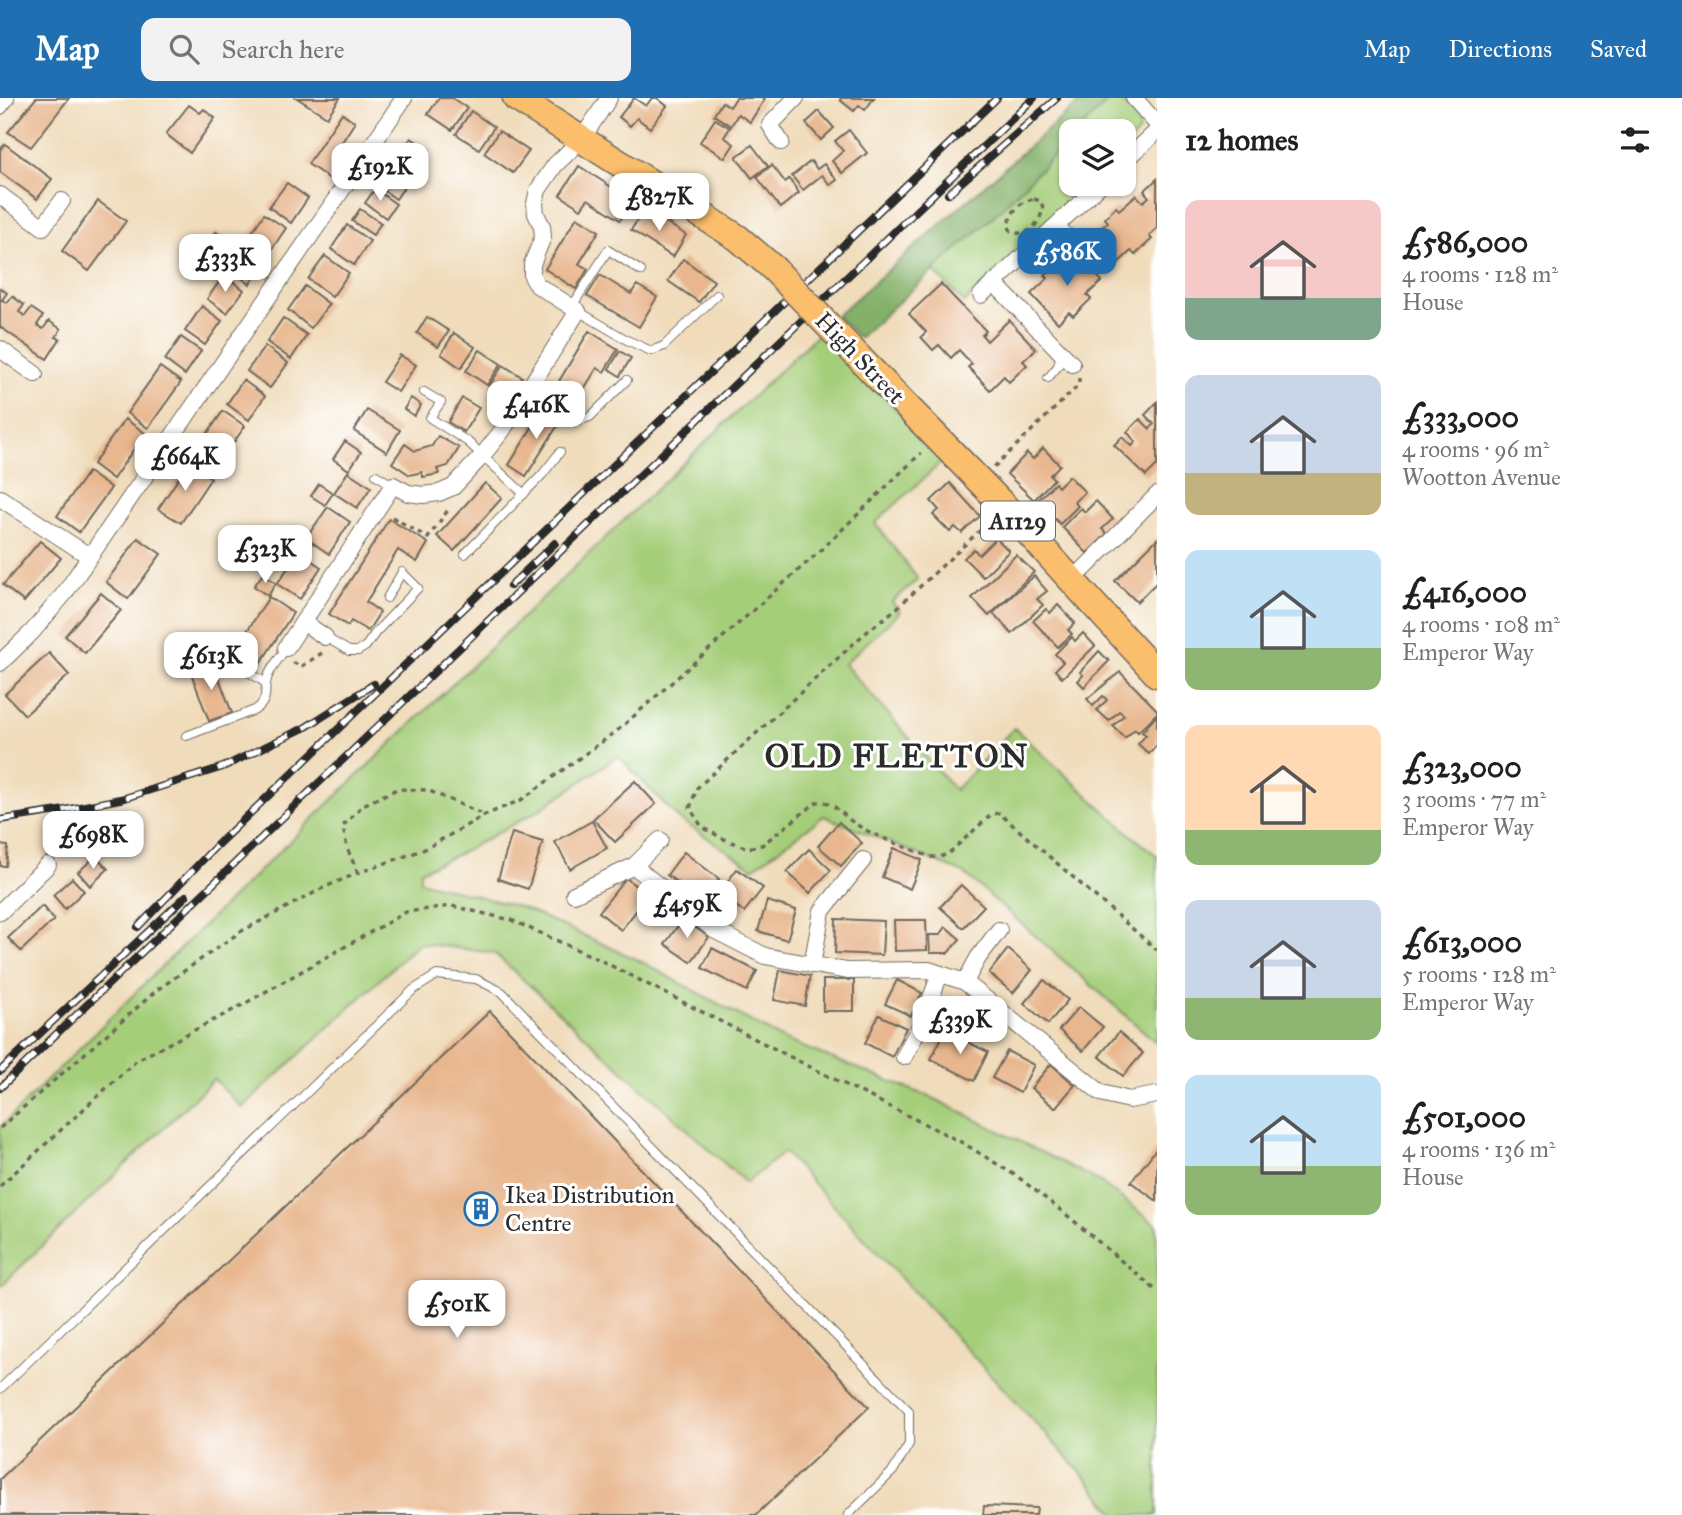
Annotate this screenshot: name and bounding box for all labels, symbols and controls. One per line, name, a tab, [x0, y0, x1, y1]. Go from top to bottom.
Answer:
search box	[141, 18, 631, 81]
text: Map	[35, 29, 99, 69]
icon: search	[165, 30, 203, 68]
text: Search here	[221, 33, 345, 65]
text: Map	[1364, 34, 1411, 64]
text: Directions	[1449, 34, 1552, 64]
text: Saved	[1590, 34, 1647, 64]
map controls	[1059, 119, 1136, 196]
button: layers	[1059, 119, 1136, 196]
icon: filters	[1616, 121, 1654, 159]
text: 12 homes	[1185, 122, 1298, 158]
pin: £192K	[331, 144, 429, 203]
text: £192K	[348, 152, 412, 180]
pin: £827K	[610, 174, 708, 233]
text: £827K	[625, 182, 693, 210]
text: £586,000	[1402, 224, 1528, 260]
pin: £586K	[1018, 228, 1116, 288]
icon: home	[1241, 228, 1325, 312]
pin: £333K	[176, 234, 274, 294]
text: £586K	[1033, 237, 1101, 265]
text: £333K	[195, 243, 255, 271]
text: 4 rooms · 128 m²	[1402, 260, 1558, 288]
text: House	[1402, 288, 1464, 316]
street label: High Street	[809, 306, 912, 411]
pin: £416K	[487, 382, 585, 441]
text: £416K	[503, 390, 569, 418]
text: £333,000	[1402, 399, 1519, 435]
icon: home	[1241, 403, 1325, 487]
pin: £664K	[136, 434, 234, 493]
text: 4 rooms · 96 m²	[1402, 435, 1549, 463]
text: £664K	[151, 442, 219, 470]
text: Wootton Avenue	[1402, 463, 1561, 491]
road number: A1129	[981, 502, 1055, 540]
pin: £323K	[216, 526, 314, 585]
text: £323K	[234, 534, 296, 562]
text: £416,000	[1402, 574, 1527, 610]
icon: home	[1241, 578, 1325, 662]
text: 4 rooms · 108 m²	[1402, 610, 1560, 638]
pin: £613K	[162, 632, 260, 692]
text: Emperor Way	[1402, 638, 1534, 666]
text: £613K	[180, 641, 242, 669]
district label: OLD FLETTON	[765, 737, 1029, 776]
text: £323,000	[1402, 749, 1522, 785]
icon: home	[1241, 753, 1325, 837]
text: 3 rooms · 77 m²	[1402, 785, 1546, 813]
pin: £698K	[44, 812, 142, 871]
text: Emperor Way	[1402, 813, 1534, 841]
text: £698K	[59, 820, 127, 848]
pin: £459K	[638, 880, 736, 940]
text: £459K	[653, 889, 721, 917]
text: £613,000	[1402, 924, 1522, 960]
icon: home	[1241, 928, 1325, 1012]
text: 5 rooms · 128 m²	[1402, 960, 1556, 988]
text: Emperor Way	[1402, 988, 1534, 1016]
pin: £339K	[911, 996, 1009, 1056]
text: £339K	[928, 1005, 992, 1033]
text: £501,000	[1402, 1099, 1526, 1135]
icon: home	[1241, 1103, 1325, 1187]
text: 4 rooms · 136 m²	[1402, 1135, 1555, 1163]
text: House	[1402, 1163, 1464, 1191]
place label: Ikea Distribution Centre	[505, 1180, 674, 1238]
building icon: Ikea Distribution Centre	[462, 1190, 500, 1228]
pin: £501K	[408, 1280, 506, 1340]
text: £501K	[424, 1289, 490, 1317]

